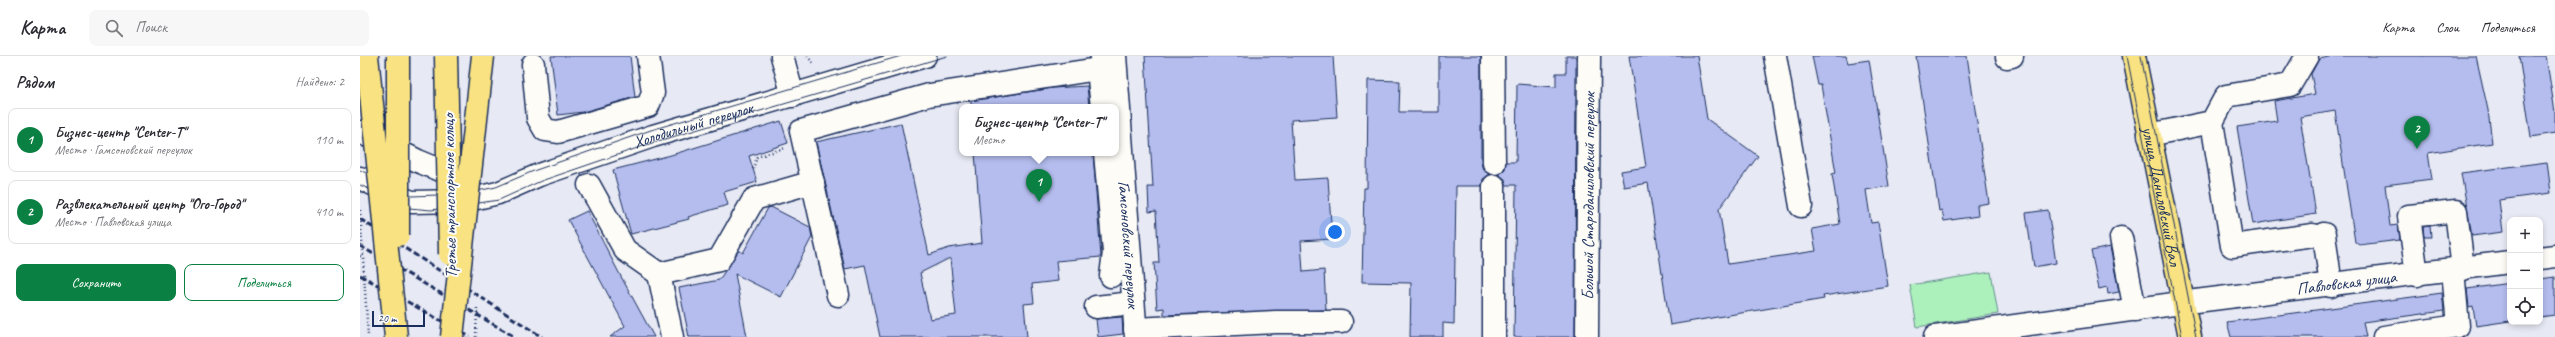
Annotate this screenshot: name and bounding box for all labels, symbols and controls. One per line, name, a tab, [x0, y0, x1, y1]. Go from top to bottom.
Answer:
search box	[89, 10, 369, 46]
text: Карта	[20, 16, 65, 40]
icon: search	[103, 17, 125, 39]
text: Поиск	[135, 18, 167, 37]
text: Карта	[2382, 19, 2414, 36]
text: Слои	[2436, 19, 2459, 36]
text: Поделиться	[2481, 19, 2535, 36]
text: Рядом	[16, 72, 54, 93]
text: Найдено: 2	[296, 74, 344, 90]
street label: Большой Староданиловский переулок	[1577, 90, 1600, 300]
street label: Холодильный переулок	[631, 97, 757, 153]
popup	[959, 104, 1119, 156]
street label: Третье транспортное кольцо	[438, 112, 461, 278]
text: Бизнес-центр "Center-T"	[974, 113, 1104, 132]
pin: 2	[2404, 116, 2430, 149]
text: Бизнес-центр "Center-T"	[55, 123, 186, 142]
street label: улица Даниловский Вал	[2137, 124, 2186, 269]
text: 1	[27, 132, 33, 148]
text: 110 m	[315, 132, 343, 148]
text: Место	[974, 132, 1004, 148]
text: Место · Гамсоновский переулок	[55, 142, 192, 158]
pin: 1	[1026, 169, 1052, 202]
street label: Гамсоновский переулок	[1113, 180, 1144, 311]
text: Развлекательный центр "Ого-Город"	[55, 195, 244, 214]
text: 2	[27, 204, 33, 220]
text: 410 m	[315, 204, 343, 220]
text: Место · Павловская улица	[55, 214, 171, 230]
map controls	[2507, 217, 2543, 325]
button: +	[2507, 217, 2543, 253]
your location	[1325, 222, 1345, 242]
button: −	[2507, 253, 2543, 289]
button: Сохранить	[16, 264, 176, 301]
button: Поделиться	[184, 264, 344, 301]
street label: Павловская улица	[2295, 266, 2399, 299]
button: locate	[2507, 289, 2543, 325]
scale bar	[372, 309, 425, 328]
text: 20 m	[378, 311, 397, 325]

